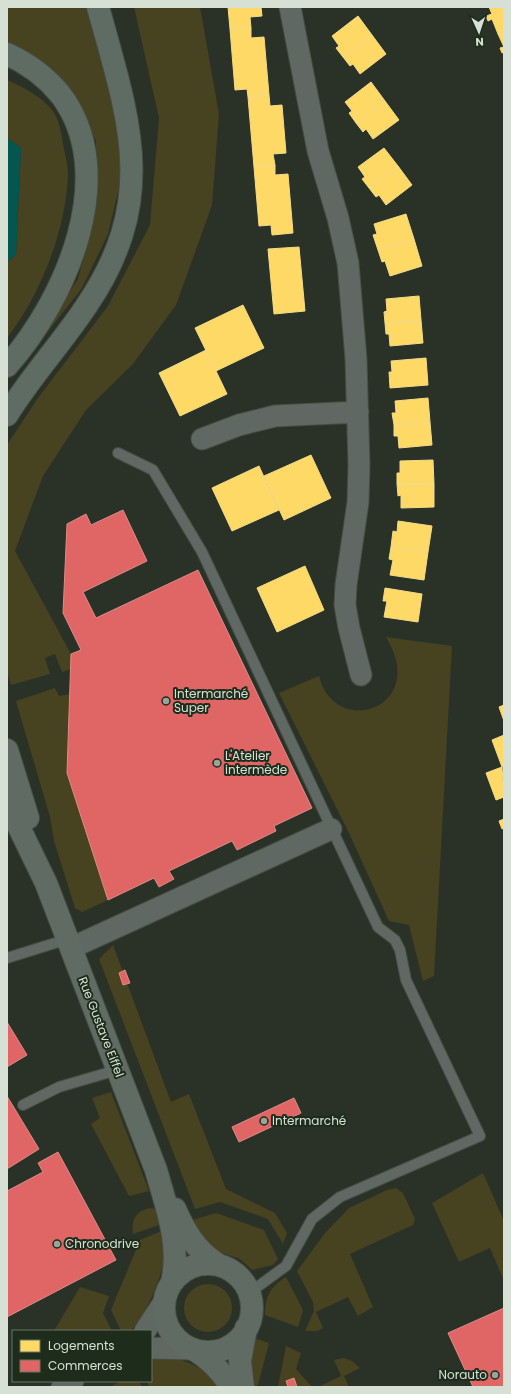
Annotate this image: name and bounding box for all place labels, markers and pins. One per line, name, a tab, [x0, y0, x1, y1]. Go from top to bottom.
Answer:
place label: Intermarché Super	[174, 685, 248, 716]
marker: Intermarché Super	[161, 696, 171, 706]
place label: L'Atelier intermède	[225, 747, 287, 778]
marker: L'Atelier intermède	[212, 758, 222, 768]
place label: Intermarché	[272, 1112, 346, 1129]
marker: Intermarché	[259, 1116, 269, 1126]
place label: Chronodrive	[65, 1235, 139, 1252]
marker: Chronodrive	[52, 1239, 62, 1249]
place label: Norauto	[439, 1366, 487, 1383]
marker: Norauto	[490, 1370, 500, 1380]

